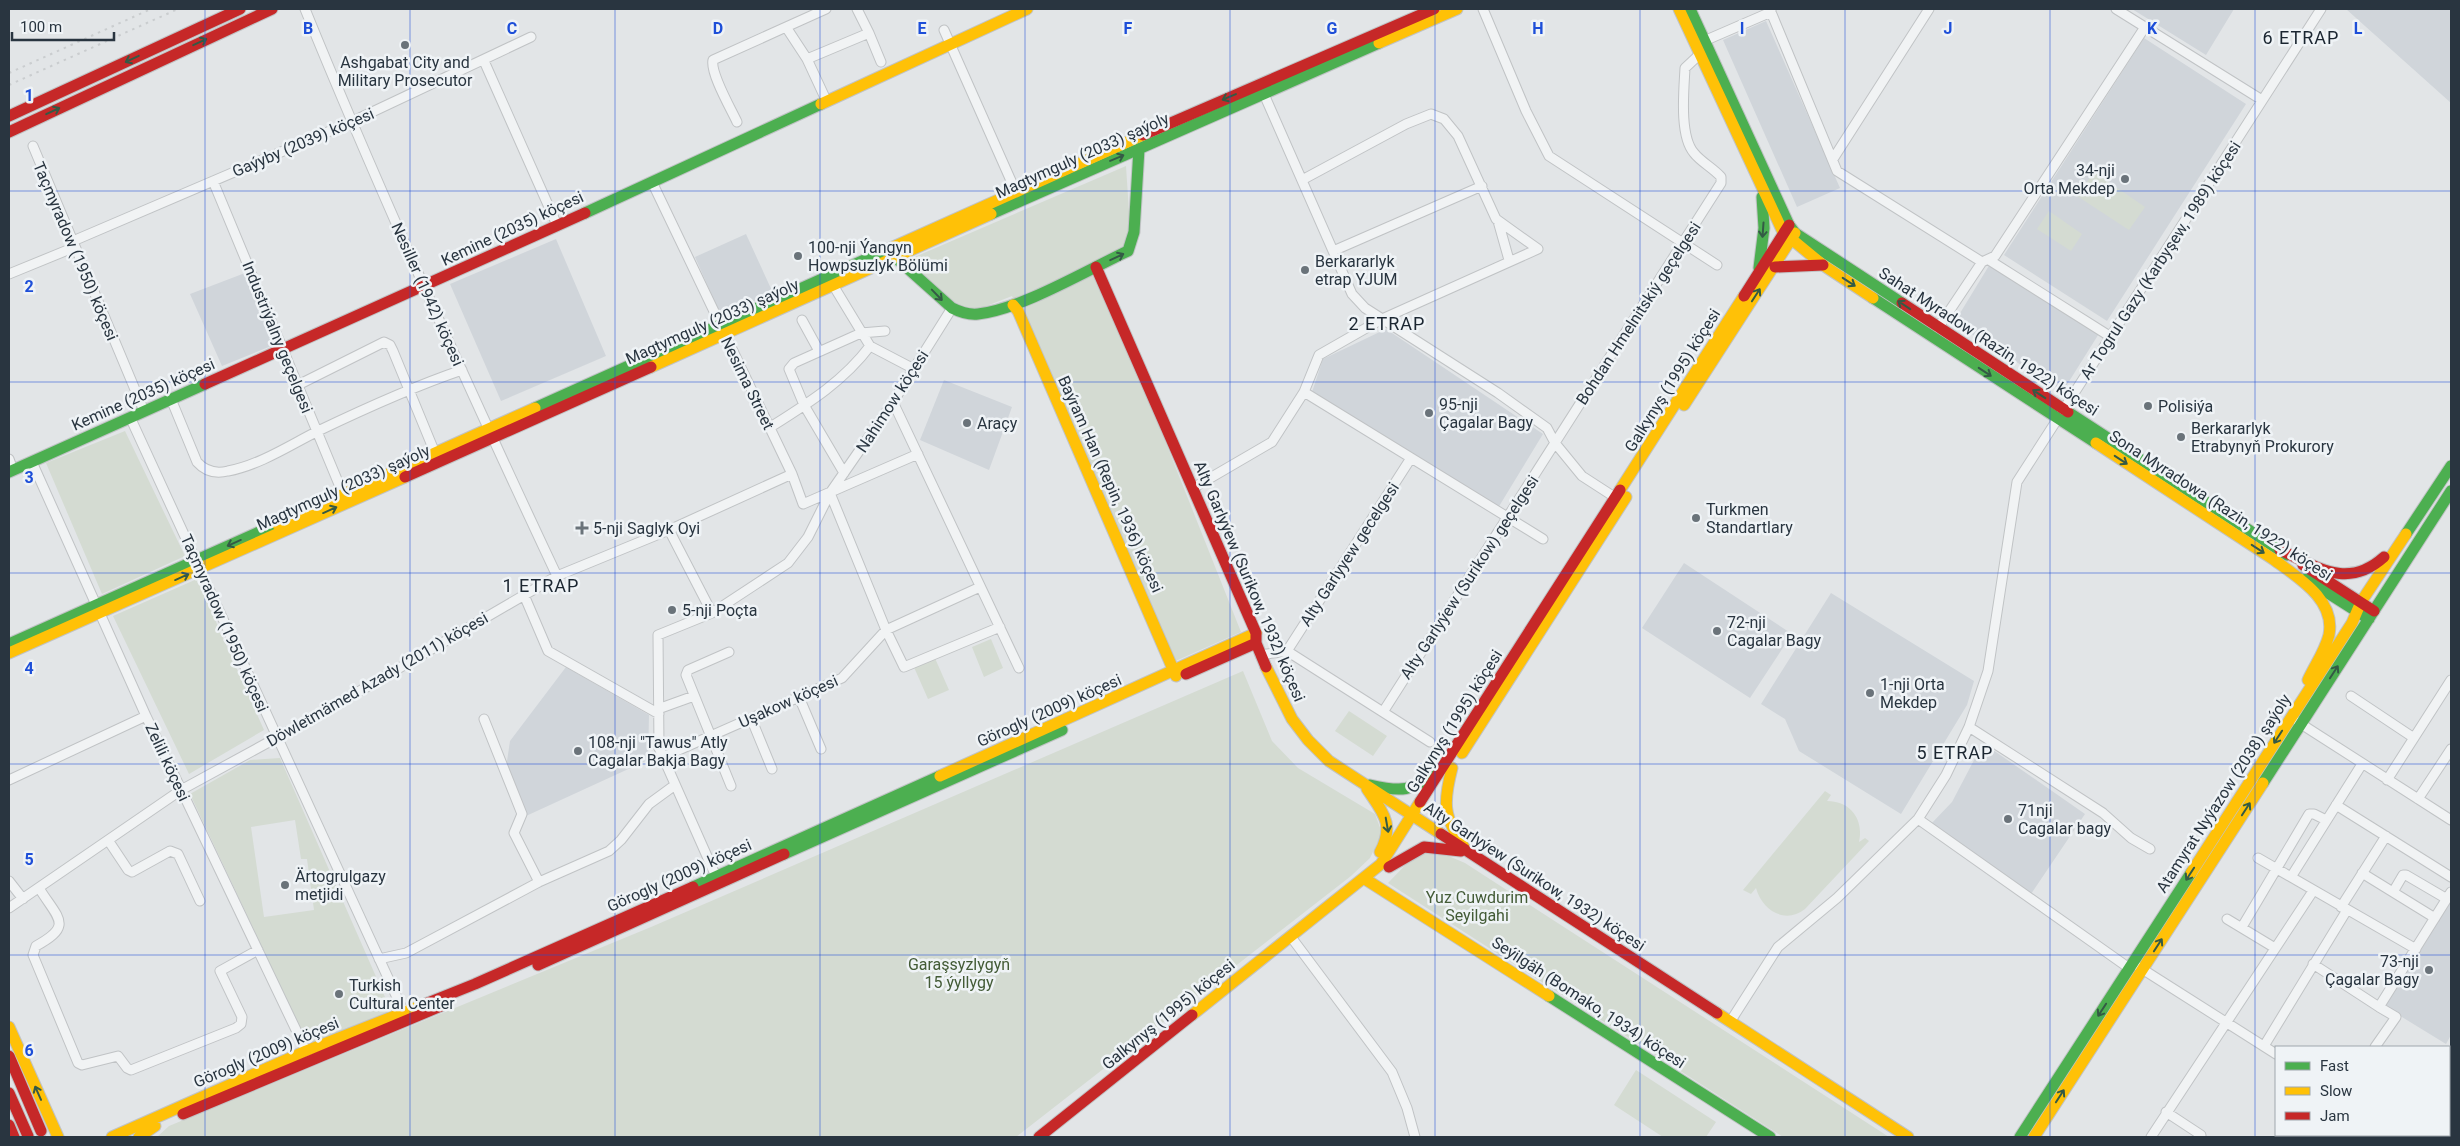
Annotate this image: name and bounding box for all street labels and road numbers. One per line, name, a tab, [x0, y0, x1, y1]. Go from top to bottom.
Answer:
street label: Gaýyby (2039) köçesi	[229, 104, 377, 181]
street label: Magtymguly (2033) şaýoly	[993, 108, 1172, 202]
street label: Ar Togrul Gazy (Karbyşew, 1989) köçesi	[2076, 138, 2245, 383]
street label: Taçmyradow (1950) köçesi	[29, 159, 122, 344]
street label: Kemine (2035) köçesi	[438, 187, 586, 270]
street label: Bohdan Hmelnitskiý geçelgesi	[1572, 218, 1705, 408]
street label: Nesiller (1942) köçesi	[387, 220, 468, 369]
street label: Industriýalny geçelgesi	[238, 258, 317, 416]
street label: Sahat Myradow (Razin, 1922) köçesi	[1875, 263, 2102, 420]
street label: Magtymguly (2033) şaýoly	[623, 274, 802, 368]
street label: Galkynyş (1995) köçesi	[1621, 305, 1724, 455]
street label: Nesima Street	[717, 334, 778, 433]
street label: Nahimow köçesi	[852, 347, 933, 456]
street label: Kemine (2035) köçesi	[69, 354, 218, 435]
street label: Baýram Han (Repin, 1936) köçesi	[1054, 373, 1167, 596]
street label: Sona Myradowa (Razin, 1922) köçesi	[2106, 426, 2336, 585]
street label: Magtymguly (2033) şaýoly	[254, 440, 433, 534]
street label: Alty Garlyýew (Surikow, 1932) köçesi	[1190, 458, 1309, 704]
street label: Alty Garlyýew (Surikow) geçelgesi	[1396, 472, 1543, 683]
street label: Alty Garlyyew gecelgesi	[1296, 479, 1403, 630]
street label: Taçmyradow (1950) köçesi	[177, 531, 272, 715]
street label: Döwletmämed Azady (2011) köçesi	[263, 608, 491, 751]
street label: Galkynyş (1995) köçesi	[1403, 646, 1506, 796]
street label: Görogly (2009) köçesi	[974, 670, 1124, 751]
street label: Uşakow köçesi	[736, 671, 841, 732]
street label: Atamyrat Nyýazow (2038) şaýoly	[2152, 690, 2295, 896]
street label: Zelili köçesi	[141, 720, 194, 804]
street label: Alty Garlyýew (Surikow, 1932) köçesi	[1421, 798, 1649, 955]
street label: Görogly (2009) köçesi	[604, 835, 754, 916]
street label: Seýilgäh (Bomako, 1934) köçesi	[1488, 933, 1689, 1072]
street label: Galkynyş (1995) köçesi	[1098, 955, 1238, 1074]
street label: Görogly (2009) köçesi	[191, 1013, 342, 1092]

